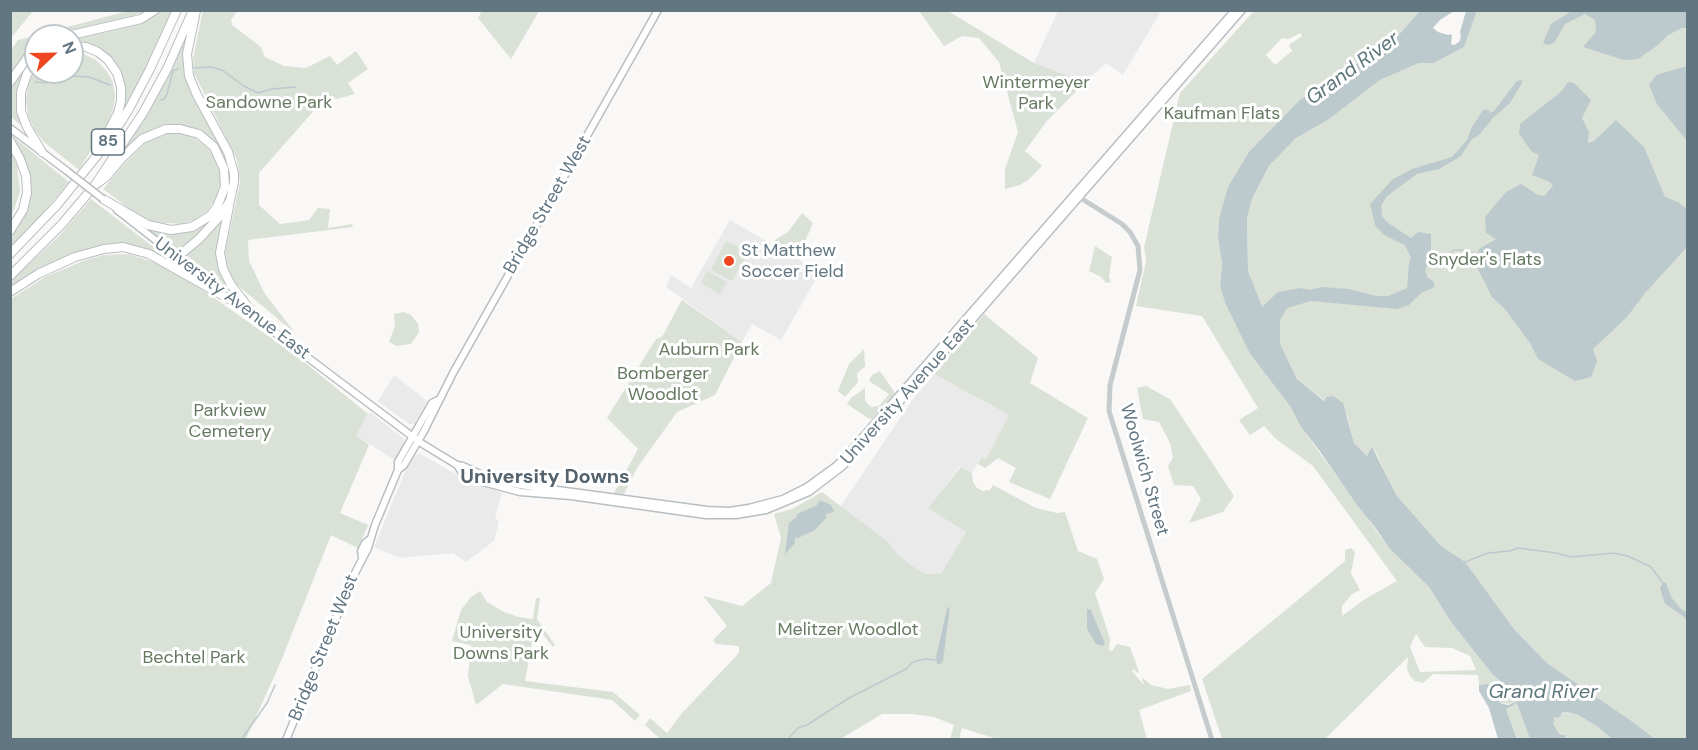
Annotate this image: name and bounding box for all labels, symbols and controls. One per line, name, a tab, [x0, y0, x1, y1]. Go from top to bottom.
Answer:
north arrow	[24, 24, 84, 84]
water label: Grand River	[1302, 27, 1404, 111]
text: N	[57, 38, 81, 57]
park label: Wintermeyer Park	[982, 72, 1090, 115]
park label: Sandowne Park	[206, 92, 332, 114]
park label: Kaufman Flats	[1164, 103, 1280, 125]
road number: 85	[92, 129, 124, 155]
street label: Bridge Street West	[500, 132, 596, 278]
street label: University Avenue East	[150, 233, 314, 365]
place label: St Matthew Soccer Field	[741, 240, 844, 282]
park label: Snyder's Flats	[1428, 249, 1542, 271]
marker: St Matthew Soccer Field	[722, 254, 736, 268]
street label: University Avenue East	[837, 314, 979, 470]
park label: Auburn Park	[659, 339, 759, 361]
park label: Bomberger Woodlot	[617, 363, 709, 406]
park label: Parkview Cemetery	[189, 400, 271, 442]
street label: Woolwich Street	[1115, 401, 1173, 539]
district label: University Downs	[460, 466, 630, 490]
street label: Bridge Street West	[285, 572, 363, 724]
park label: Melitzer Woodlot	[777, 619, 919, 641]
park label: University Downs Park	[453, 622, 549, 664]
park label: Bechtel Park	[142, 647, 246, 669]
water label: Grand River	[1488, 681, 1598, 705]

